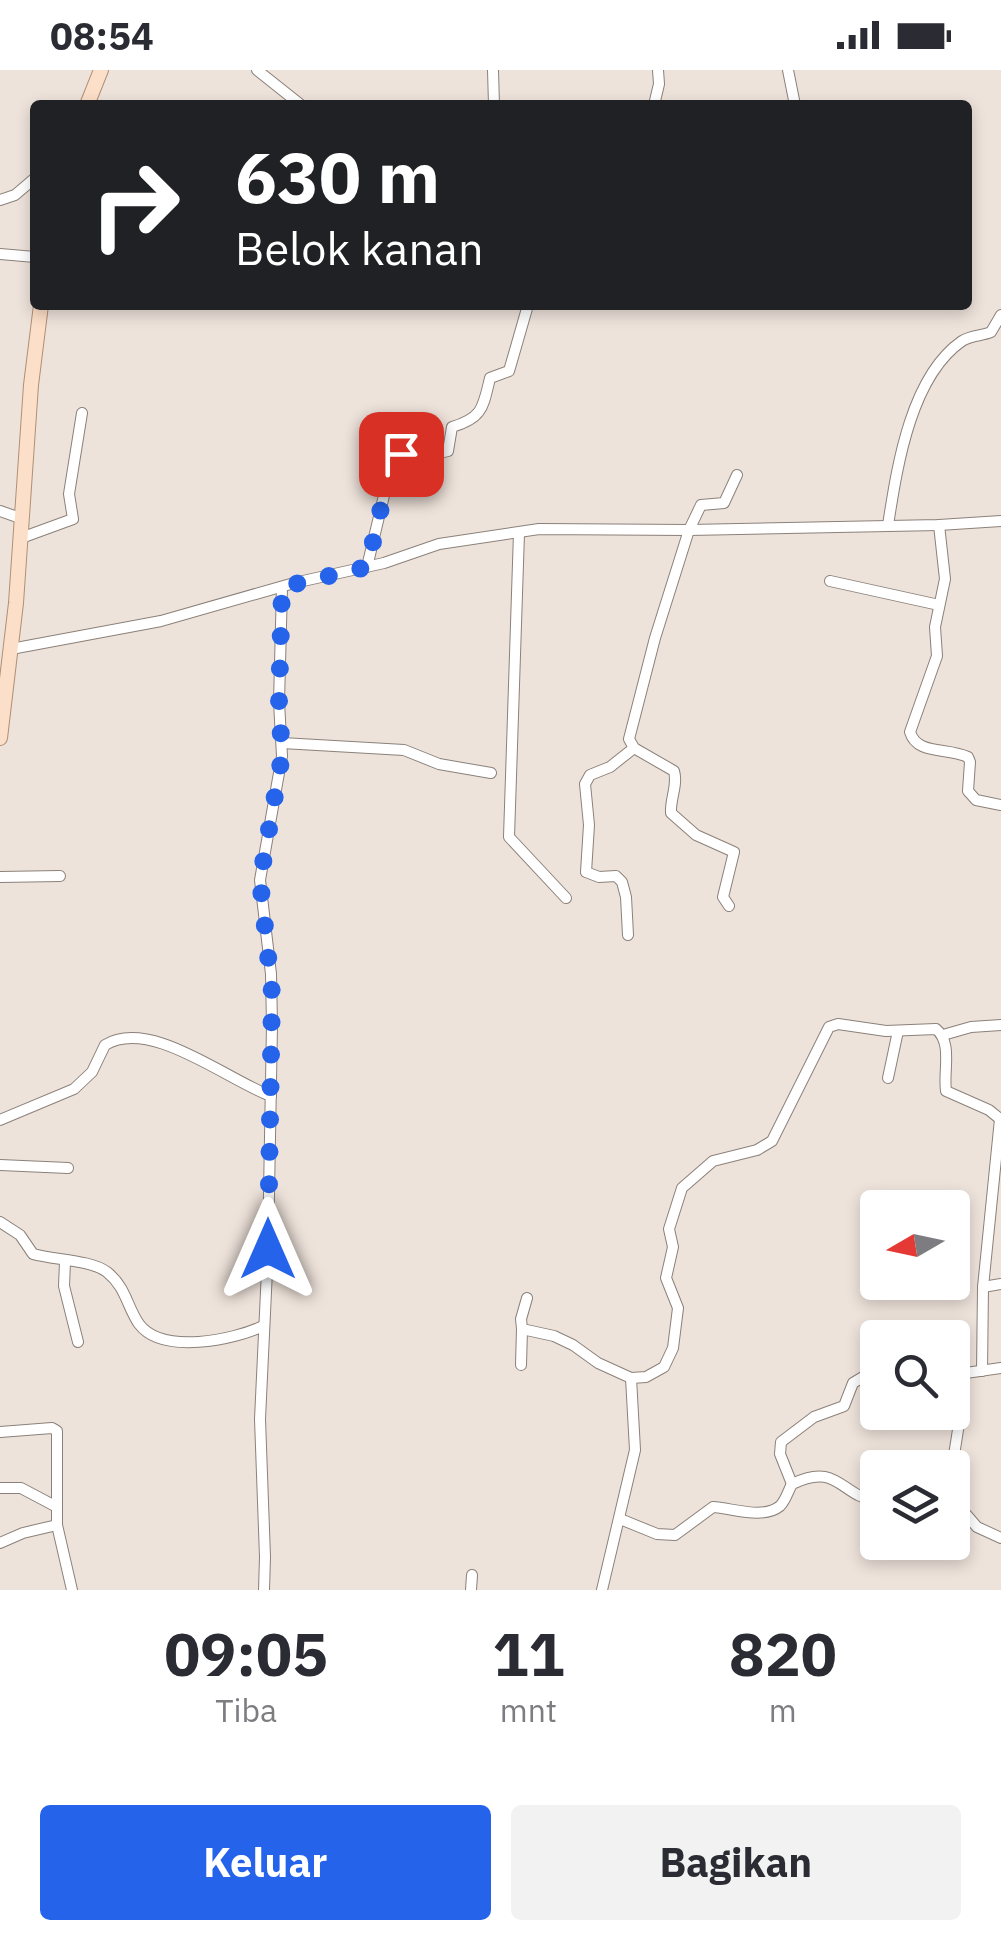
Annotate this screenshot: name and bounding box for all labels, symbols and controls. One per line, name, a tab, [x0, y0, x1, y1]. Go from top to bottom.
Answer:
text: 08:54	[50, 11, 154, 60]
text: 630 m	[235, 131, 440, 222]
icon: right	[70, 140, 200, 270]
text: Belok kanan	[235, 219, 484, 277]
pin	[359, 412, 444, 497]
icon: arrive	[374, 427, 429, 482]
north arrow	[860, 1190, 970, 1300]
map controls	[860, 1190, 970, 1560]
position arrow	[216, 1197, 320, 1301]
button: search	[860, 1320, 970, 1430]
button: layers	[860, 1450, 970, 1560]
text: 09:05	[164, 1614, 328, 1693]
text: 11	[492, 1614, 564, 1693]
text: 820	[729, 1614, 837, 1693]
text: Tiba	[215, 1689, 277, 1731]
text: mnt	[500, 1689, 557, 1731]
text: m	[769, 1689, 797, 1731]
button: Keluar	[40, 1805, 491, 1920]
button: Bagikan	[511, 1805, 961, 1920]

